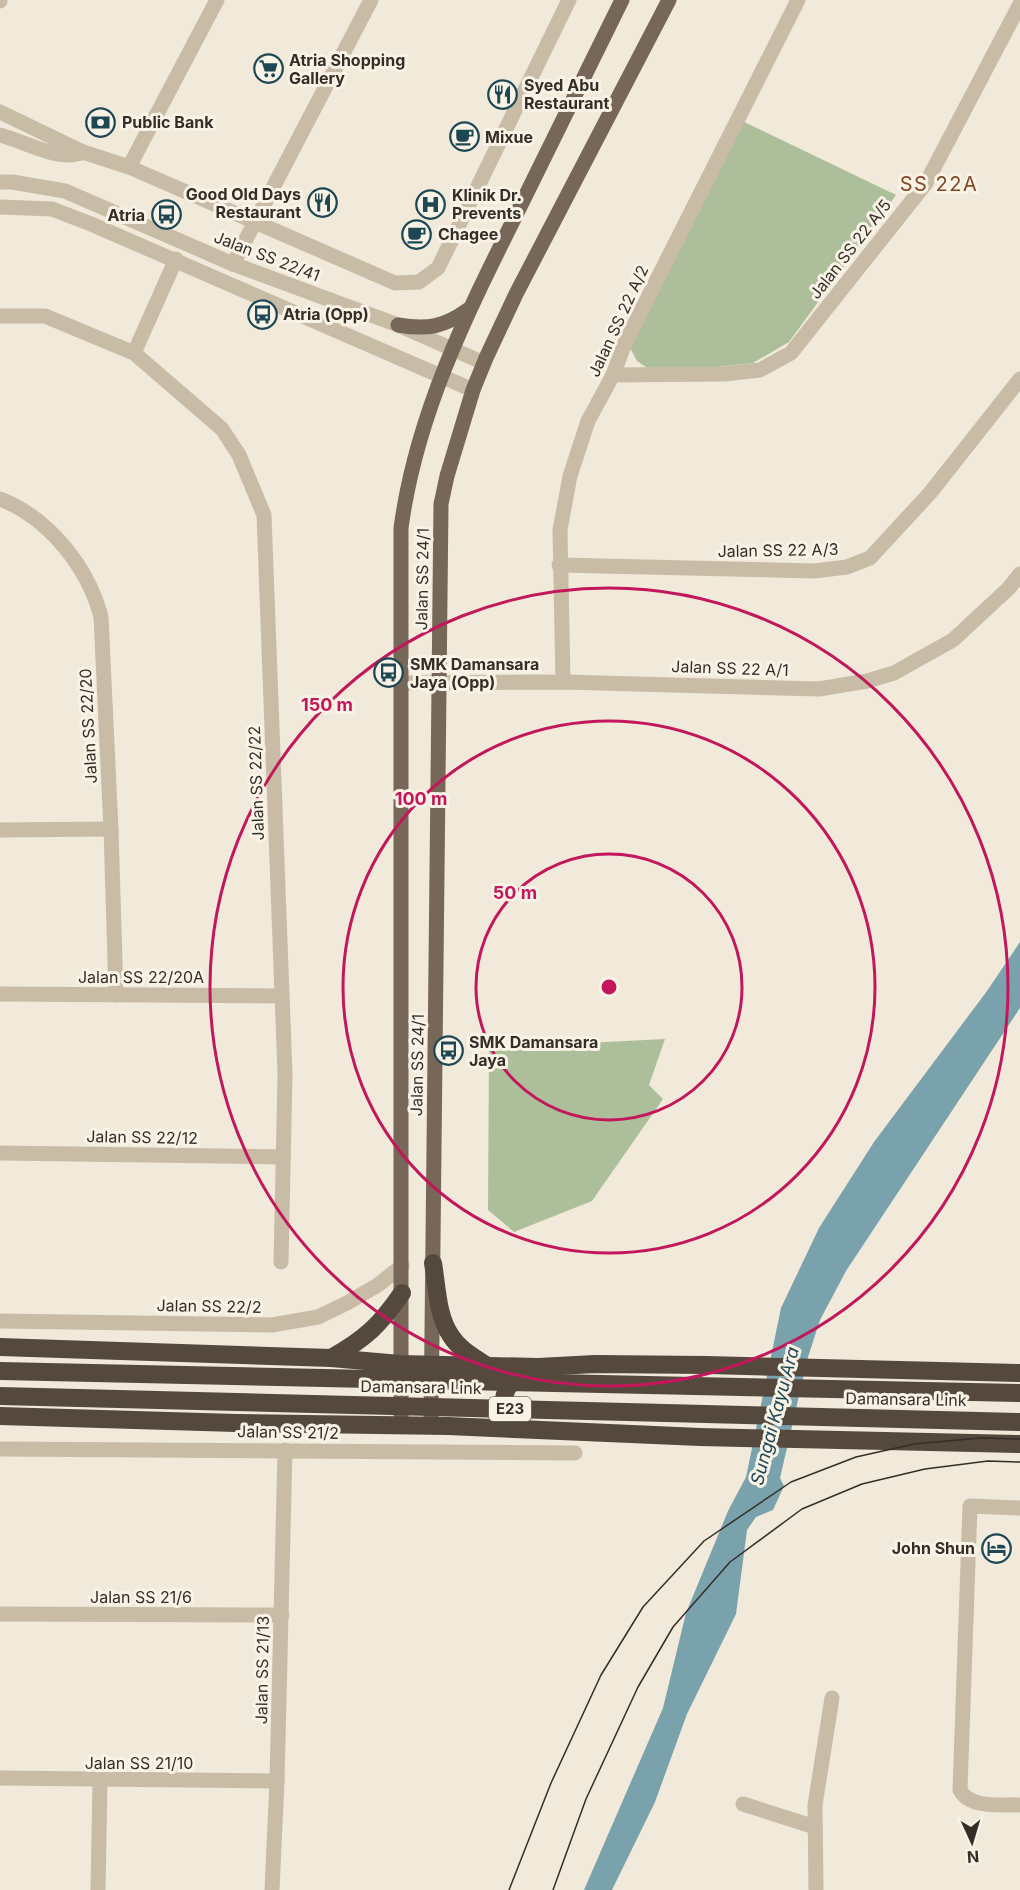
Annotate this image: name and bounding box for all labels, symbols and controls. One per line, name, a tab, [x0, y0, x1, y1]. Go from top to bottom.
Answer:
place label: Atria Shopping Gallery	[289, 50, 405, 88]
supermarket icon: Atria Shopping Gallery	[252, 53, 284, 85]
place label: Syed Abu Restaurant	[524, 75, 610, 113]
restaurant icon: Syed Abu Restaurant	[487, 78, 519, 110]
bank icon: Public Bank	[85, 106, 117, 138]
place label: Public Bank	[122, 112, 214, 132]
cafe icon: Mixue	[448, 121, 480, 153]
place label: Mixue	[485, 127, 533, 147]
district label: SS 22A	[900, 172, 978, 196]
place label: Good Old Days Restaurant	[186, 184, 301, 222]
place label: Klinik Dr. Prevents	[452, 185, 522, 223]
restaurant icon: Good Old Days Restaurant	[306, 187, 338, 219]
hospital icon: Klinik Dr. Prevents	[415, 188, 447, 220]
street label: Jalan SS 22 A/5	[805, 195, 895, 303]
bus stop icon: Atria	[150, 199, 182, 231]
place label: Atria	[107, 205, 145, 225]
cafe icon: Chagee	[401, 218, 433, 250]
place label: Chagee	[438, 224, 498, 244]
street label: Jalan SS 22/41	[211, 227, 323, 285]
street label: Jalan SS 22 A/2	[583, 262, 653, 380]
bus stop icon: Atria (Opp)	[246, 298, 278, 330]
place label: Atria (Opp)	[283, 304, 369, 324]
street label: Jalan SS 24/1	[411, 528, 433, 630]
street label: Jalan SS 22 A/3	[717, 539, 839, 561]
place label: SMK Damansara Jaya (Opp)	[410, 654, 539, 692]
street label: Jalan SS 22 A/1	[671, 656, 789, 680]
bus stop icon: SMK Damansara Jaya (Opp)	[373, 657, 405, 689]
street label: Jalan SS 22/20	[75, 668, 101, 784]
text: 150 m	[301, 694, 353, 715]
street label: Jalan SS 22/22	[244, 725, 268, 841]
text: 100 m	[395, 788, 447, 809]
text: 50 m	[493, 882, 537, 903]
street label: Jalan SS 22/20A	[78, 967, 204, 987]
centre of rings	[599, 977, 619, 997]
street label: Jalan SS 24/1	[406, 1014, 428, 1116]
place label: SMK Damansara Jaya	[469, 1032, 598, 1070]
bus stop icon: SMK Damansara Jaya	[432, 1035, 464, 1067]
street label: Jalan SS 22/12	[86, 1126, 198, 1148]
street label: Jalan SS 22/2	[156, 1295, 262, 1317]
water label: Sungai Kayu Ara	[746, 1344, 803, 1487]
street label: Damansara Link	[360, 1376, 482, 1398]
street label: Damansara Link	[845, 1388, 967, 1410]
road number: E23	[489, 1397, 531, 1421]
street label: Jalan SS 21/2	[237, 1421, 339, 1443]
hotel icon: John Shun	[980, 1532, 1012, 1564]
place label: John Shun	[892, 1538, 975, 1558]
street label: Jalan SS 21/6	[90, 1587, 192, 1607]
street label: Jalan SS 21/13	[251, 1616, 273, 1724]
street label: Jalan SS 21/10	[85, 1753, 193, 1773]
north arrow	[942, 1812, 1002, 1872]
text: N	[966, 1847, 980, 1867]

